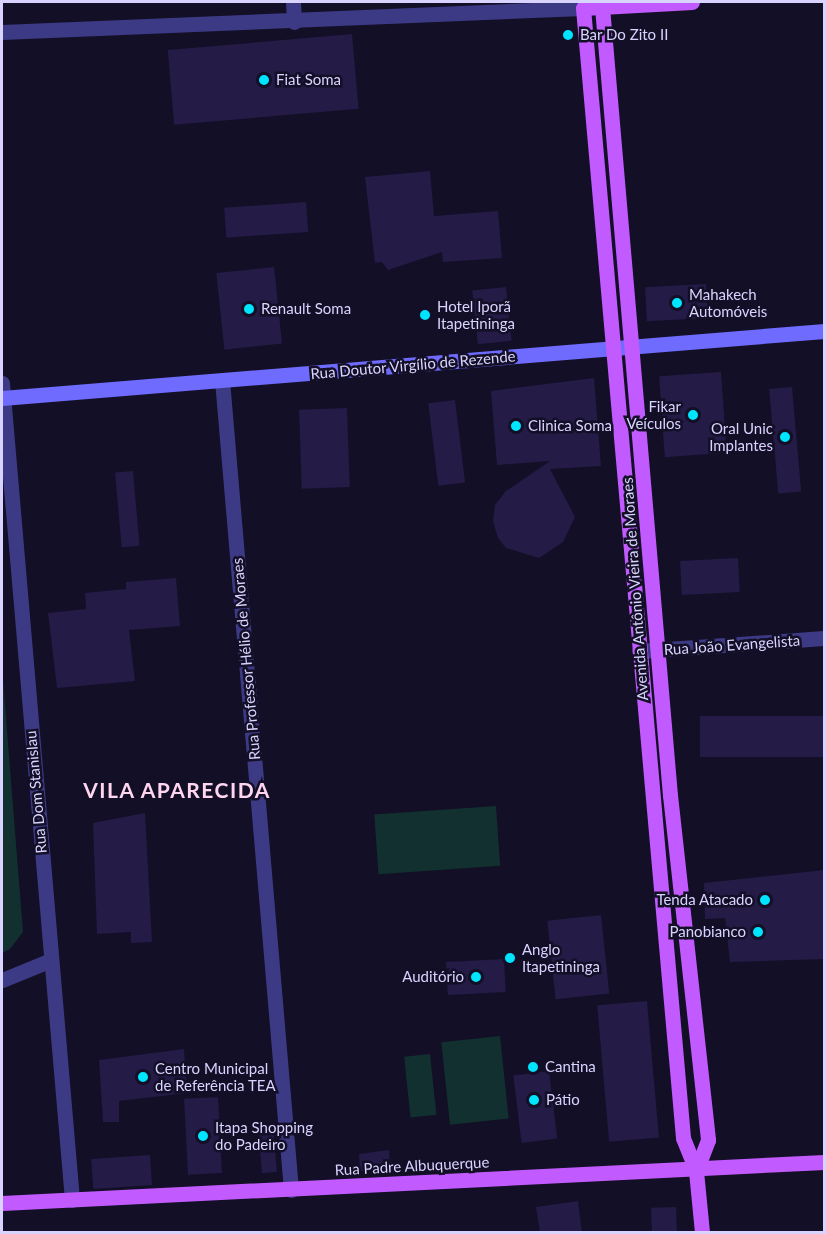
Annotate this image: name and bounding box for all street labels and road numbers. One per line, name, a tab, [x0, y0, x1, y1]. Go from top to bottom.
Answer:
street label: Rua Doutor Virgílio de Rezende	[309, 347, 517, 383]
street label: Avenida Antônio Vieira de Moraes	[618, 476, 652, 702]
street label: Rua Professor Hélio de Moraes	[228, 557, 264, 761]
street label: Rua João Evangelista	[663, 631, 801, 659]
street label: Rua Dom Stanislau	[22, 730, 50, 854]
street label: Rua Padre Albuquerque	[334, 1153, 490, 1179]

